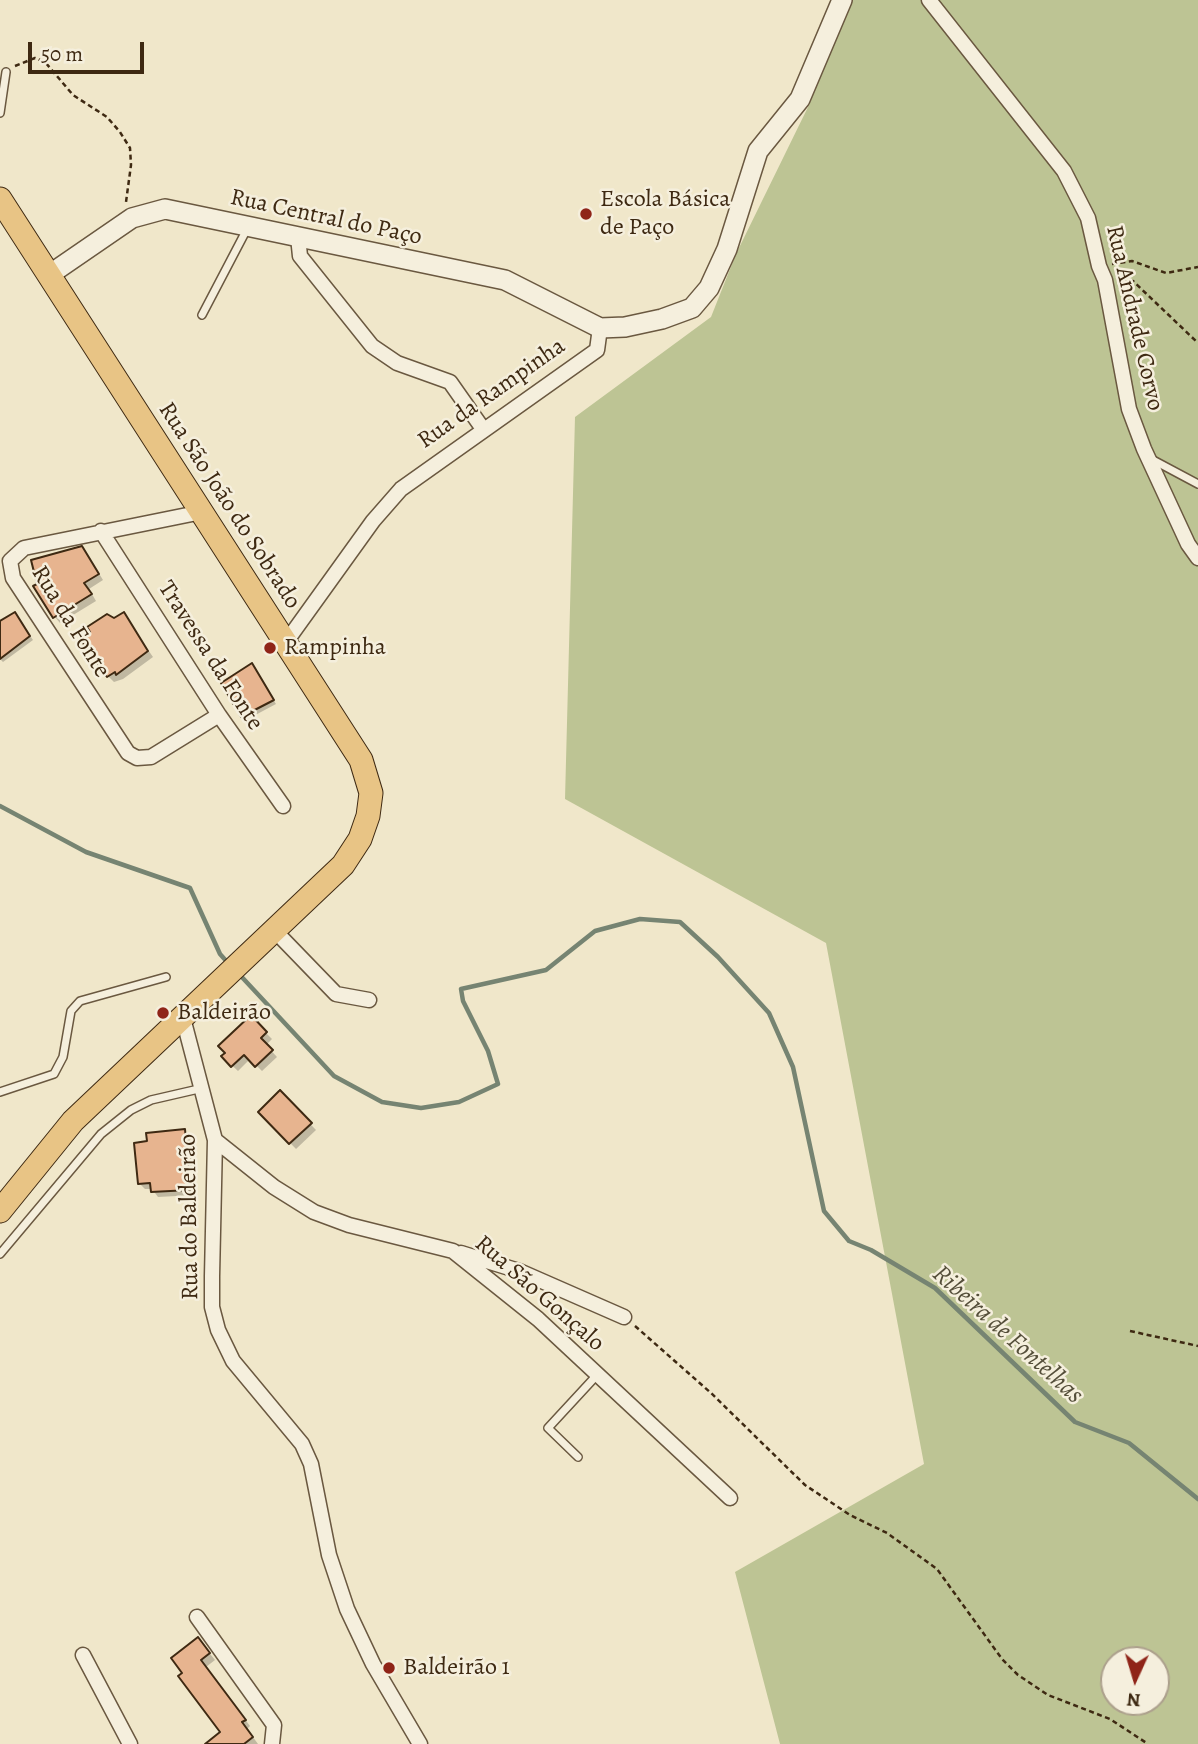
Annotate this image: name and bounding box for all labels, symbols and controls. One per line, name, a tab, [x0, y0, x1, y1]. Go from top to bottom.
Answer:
scale bar	[32, 28, 147, 72]
text: 50 m	[41, 40, 83, 68]
street label: Rua Central do Paço	[228, 184, 424, 252]
place label: Escola Básica de Paço	[600, 186, 730, 242]
marker: Escola Básica de Paço	[578, 206, 594, 222]
street label: Rua Andrade Corvo	[1099, 223, 1169, 413]
street label: Rua da Rampinha	[413, 332, 571, 456]
street label: Rua São João do Sobrado	[151, 397, 307, 615]
street label: Rua da Fonte	[24, 561, 116, 683]
street label: Travessa da Fonte	[151, 576, 269, 736]
place label: Rampinha	[284, 634, 386, 662]
marker: Rampinha	[262, 640, 278, 656]
place label: Baldeirão	[177, 999, 271, 1027]
marker: Baldeirão	[155, 1005, 171, 1021]
street label: Rua do Baldeirão	[174, 1134, 206, 1300]
street label: Rua São Gonçalo	[468, 1230, 610, 1358]
water label: Ribeira de Fontelhas	[925, 1259, 1089, 1411]
north arrow	[1100, 1646, 1170, 1716]
place label: Baldeirão 1	[403, 1654, 510, 1682]
marker: Baldeirão 1	[381, 1660, 397, 1676]
text: N	[1126, 1687, 1141, 1713]

